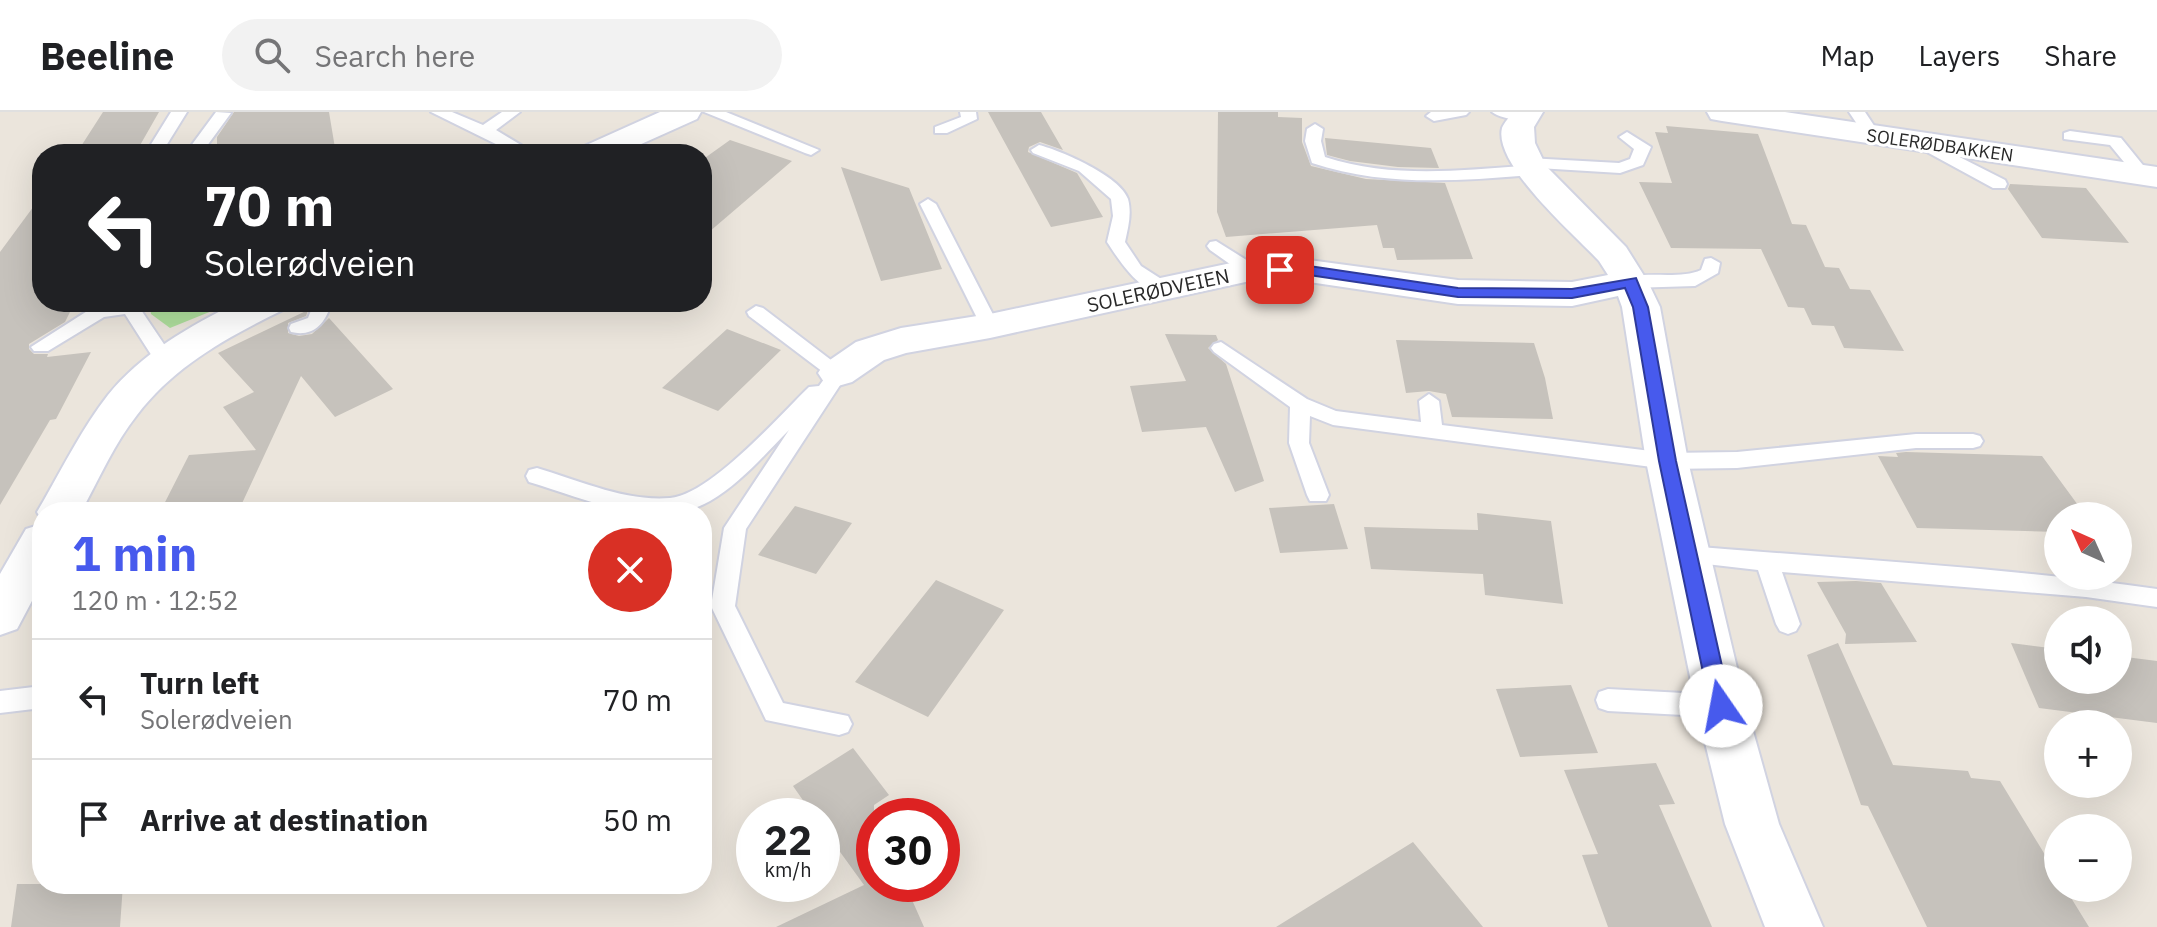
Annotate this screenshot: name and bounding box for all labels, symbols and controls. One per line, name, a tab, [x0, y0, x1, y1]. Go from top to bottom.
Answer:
search box	[222, 19, 782, 91]
text: Beeline	[40, 31, 174, 80]
icon: search	[250, 33, 294, 77]
text: Search here	[314, 36, 475, 75]
text: Map	[1820, 37, 1874, 74]
text: Layers	[1918, 37, 2000, 74]
text: Share	[2044, 37, 2117, 74]
street label: SOLERØDBAKKEN	[1865, 123, 2015, 167]
text: 70 m	[204, 169, 334, 241]
icon: left	[72, 176, 176, 280]
pin	[1246, 236, 1314, 304]
text: Solerødveien	[204, 239, 415, 286]
icon: arrive	[1258, 248, 1302, 292]
street label: SOLERØDVEIEN	[1084, 262, 1232, 318]
north arrow	[2044, 502, 2132, 590]
map controls	[2044, 502, 2132, 902]
text: 1 min	[72, 522, 197, 584]
button: close	[588, 528, 672, 612]
text: 120 m · 12:52	[72, 583, 238, 617]
button: sound	[2044, 606, 2132, 694]
text: Turn left	[140, 663, 259, 702]
position arrow	[1679, 664, 1763, 748]
icon: left	[72, 677, 116, 721]
text: 70 m	[603, 680, 672, 719]
text: Solerødveien	[140, 702, 293, 736]
button: +	[2044, 710, 2132, 798]
icon: arrive	[72, 797, 116, 841]
speed limit sign: 30	[856, 798, 960, 902]
text: Arrive at destination	[140, 800, 428, 839]
text: 50 m	[603, 800, 672, 839]
text: 22	[764, 814, 812, 866]
button: −	[2044, 814, 2132, 902]
text: km/h	[764, 856, 812, 883]

